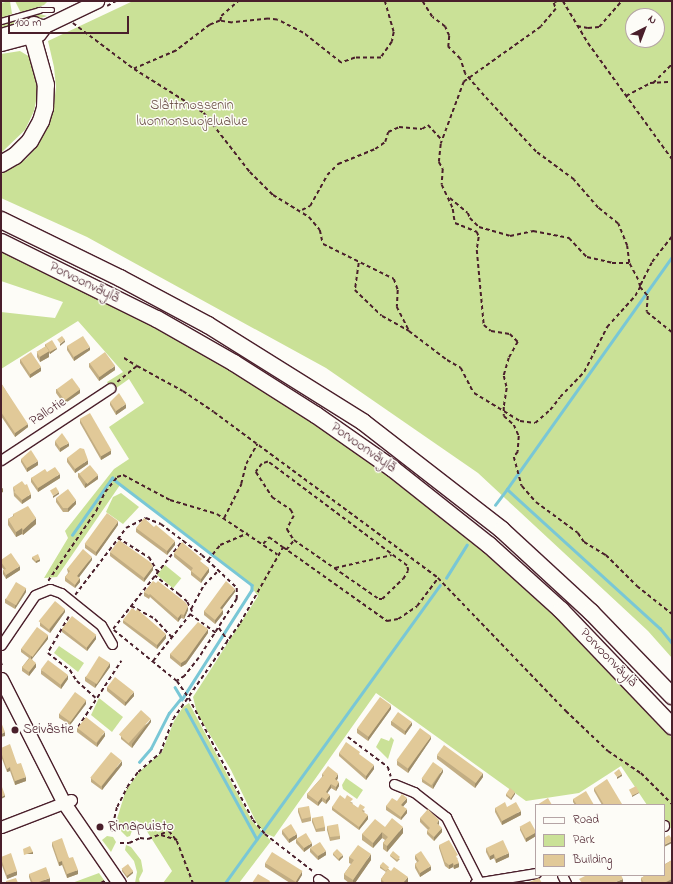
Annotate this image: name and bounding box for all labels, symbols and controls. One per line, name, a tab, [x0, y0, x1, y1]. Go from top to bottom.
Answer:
scale bar	[10, 8, 131, 34]
north arrow	[625, 8, 665, 48]
text: N	[644, 11, 660, 28]
text: 100 m	[15, 14, 42, 32]
park label: Slåttmossenin luonnonsuojelualue	[136, 98, 248, 130]
street label: Porvoonväylä	[46, 259, 122, 307]
street label: Pallotie	[27, 394, 69, 430]
street label: Porvoonväylä	[327, 419, 399, 477]
street label: Porvoonväylä	[576, 625, 640, 691]
place label: Seivästie	[23, 722, 74, 738]
marker: Seivästie	[10, 725, 20, 735]
legend	[535, 804, 665, 876]
text: Road	[573, 811, 599, 829]
place label: Rimapuisto	[108, 819, 174, 835]
marker: Rimapuisto	[95, 822, 105, 832]
text: Park	[573, 831, 595, 849]
text: Building	[573, 851, 612, 869]

